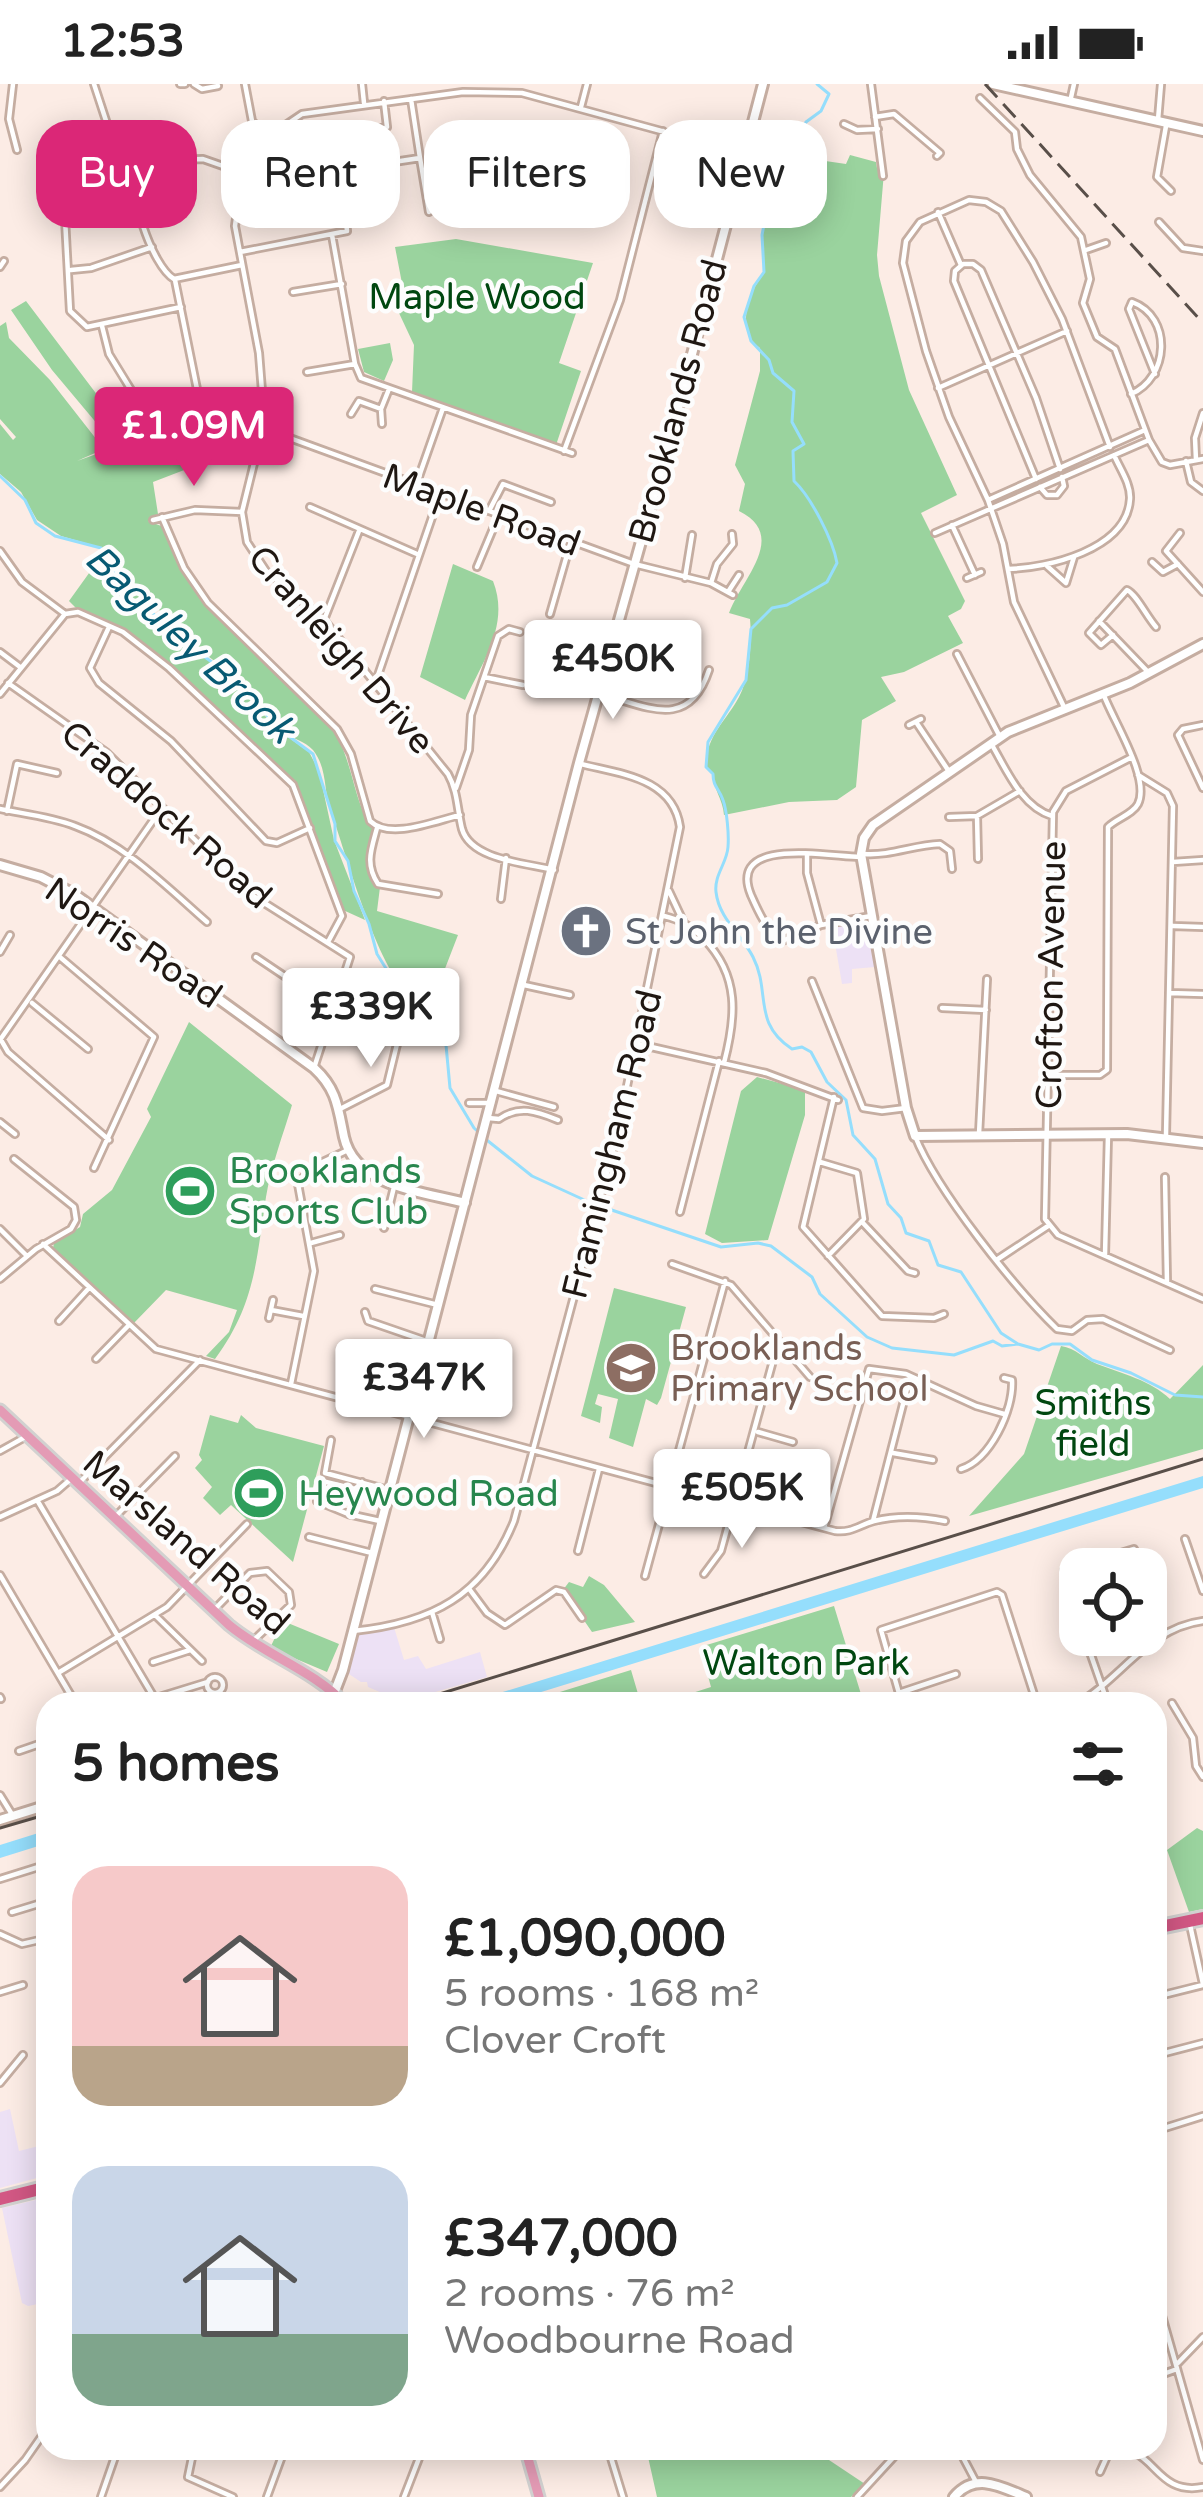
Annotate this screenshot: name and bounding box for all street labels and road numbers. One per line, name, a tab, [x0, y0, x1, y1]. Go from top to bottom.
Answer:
street label: Brooklands Road	[620, 255, 737, 548]
street label: Maple Road	[377, 455, 586, 566]
street label: Cranleigh Drive	[239, 537, 443, 763]
street label: Craddock Road	[52, 712, 280, 918]
street label: Crofton Avenue	[1028, 840, 1075, 1110]
street label: Norris Road	[37, 868, 230, 1018]
street label: Framingham Road	[553, 986, 672, 1303]
street label: Marsland Road	[74, 1442, 298, 1645]

